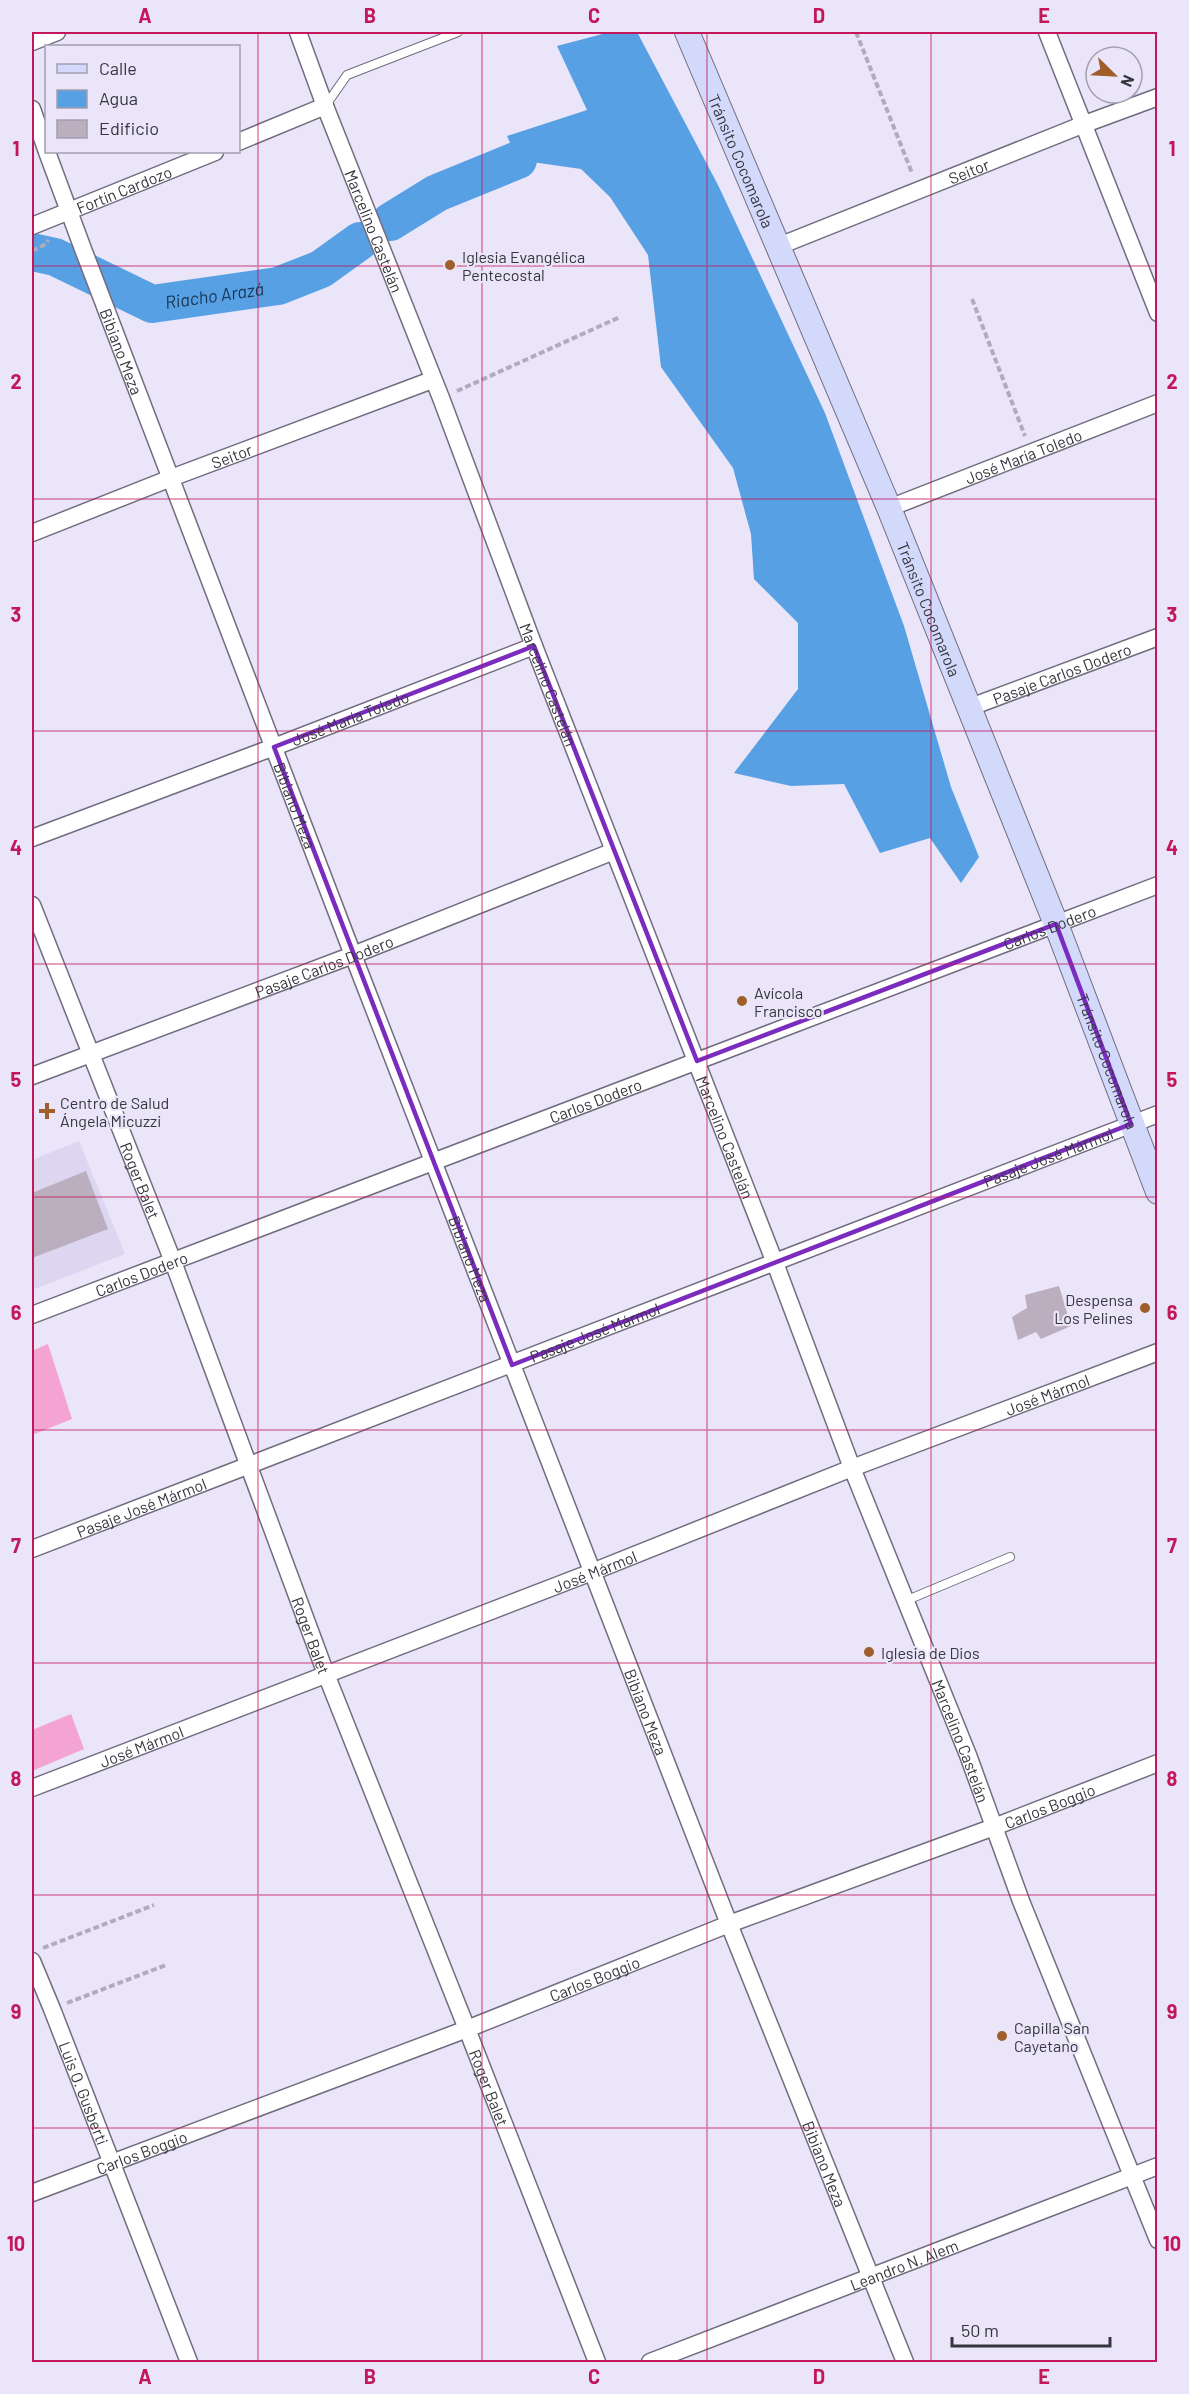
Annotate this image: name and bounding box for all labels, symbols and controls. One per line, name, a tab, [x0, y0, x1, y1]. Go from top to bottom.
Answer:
text: A	[138, 3, 152, 27]
text: B	[364, 3, 376, 27]
text: C	[588, 3, 600, 27]
text: D	[813, 3, 825, 27]
text: E	[1038, 3, 1050, 27]
legend	[45, 45, 240, 153]
north arrow	[1084, 45, 1144, 105]
text: Calle	[99, 57, 137, 79]
text: N	[1117, 73, 1139, 90]
text: Agua	[99, 87, 138, 109]
street label: Tránsito Cocomarola	[705, 91, 778, 231]
text: Edificio	[99, 117, 159, 139]
text: 1	[12, 136, 20, 160]
text: 1	[1168, 136, 1176, 160]
street label: Seitor	[945, 154, 992, 187]
street label: Fortín Cardozo	[73, 161, 174, 217]
street label: Marcelino Castelán	[342, 167, 407, 295]
place label: Iglesia Evangélica Pentecostal	[462, 247, 585, 284]
marker: Iglesia Evangélica Pentecostal	[443, 258, 457, 272]
water label: Riacho Arazá	[163, 277, 265, 313]
street label: Bibiano Meza	[97, 305, 147, 397]
text: 2	[10, 369, 22, 393]
text: 2	[1166, 369, 1178, 393]
street label: José María Toledo	[962, 424, 1084, 487]
street label: Seitor	[208, 439, 255, 472]
street label: Tránsito Cocomarola	[894, 539, 965, 679]
text: 3	[11, 602, 21, 626]
text: 3	[1167, 602, 1177, 626]
street label: Marcelino Castelán	[517, 620, 582, 749]
street label: Pasaje Carlos Dodero	[990, 638, 1134, 708]
street label: José María Toledo	[289, 686, 411, 749]
street label: Bibiano Meza	[271, 759, 321, 851]
text: 4	[10, 835, 22, 859]
text: 4	[1166, 835, 1178, 859]
street label: Carlos Dodero	[1000, 900, 1098, 953]
street label: Pasaje Carlos Dodero	[252, 931, 396, 1001]
place label: Avícola Francisco	[754, 983, 822, 1020]
street label: Tránsito Cocomarola	[1074, 991, 1143, 1131]
marker: Avícola Francisco	[735, 994, 749, 1008]
text: 5	[11, 1067, 22, 1091]
text: 5	[1167, 1067, 1178, 1091]
street label: Marcelino Castelán	[693, 1073, 758, 1201]
street label: Carlos Dodero	[546, 1074, 644, 1126]
place label: Centro de Salud Ángela Micuzzi	[60, 1093, 169, 1130]
marker: Centro de Salud Ángela Micuzzi	[38, 1102, 56, 1120]
street label: Pasaje José Mármol	[980, 1123, 1115, 1190]
street label: Roger Balet	[117, 1139, 165, 1221]
street label: Bibiano Meza	[446, 1213, 496, 1304]
street label: Carlos Dodero	[92, 1247, 190, 1299]
place label: Despensa Los Pelines	[1054, 1290, 1133, 1327]
street label: Pasaje José Mármol	[527, 1298, 662, 1365]
text: 6	[11, 1300, 22, 1324]
text: 6	[1167, 1300, 1178, 1324]
marker: Despensa Los Pelines	[1138, 1301, 1152, 1315]
street label: José Mármol	[1003, 1369, 1092, 1419]
street label: Pasaje José Mármol	[74, 1473, 209, 1540]
text: 7	[11, 1533, 21, 1557]
text: 7	[1167, 1533, 1177, 1557]
street label: José Mármol	[550, 1546, 639, 1596]
street label: Roger Balet	[289, 1594, 335, 1676]
place label: Iglesia de Dios	[881, 1643, 980, 1662]
marker: Iglesia de Dios	[862, 1645, 876, 1659]
street label: Bibiano Meza	[621, 1666, 672, 1758]
street label: Marcelino Castelán	[929, 1676, 994, 1805]
street label: José Mármol	[97, 1721, 186, 1771]
text: 8	[11, 1766, 22, 1790]
text: 8	[1167, 1766, 1178, 1790]
street label: Carlos Boggio	[1002, 1779, 1098, 1832]
street label: Carlos Boggio	[546, 1951, 642, 2005]
text: 9	[11, 1999, 21, 2023]
text: 9	[1167, 1999, 1177, 2023]
place label: Capilla San Cayetano	[1014, 2018, 1090, 2055]
marker: Capilla San Cayetano	[995, 2029, 1009, 2043]
street label: Luis O. Gusberti	[56, 2038, 113, 2147]
street label: Roger Balet	[466, 2046, 513, 2128]
street label: Bibiano Meza	[800, 2118, 851, 2209]
street label: Carlos Boggio	[93, 2126, 190, 2177]
text: 10	[7, 2231, 25, 2255]
text: 10	[1163, 2231, 1181, 2255]
street label: Leandro N. Alem	[847, 2235, 961, 2294]
scale bar	[952, 2310, 1110, 2348]
text: 50 m	[961, 2319, 999, 2341]
text: A	[138, 2364, 152, 2388]
text: B	[364, 2364, 376, 2388]
text: C	[588, 2364, 600, 2388]
text: D	[813, 2364, 825, 2388]
text: E	[1038, 2364, 1050, 2388]

